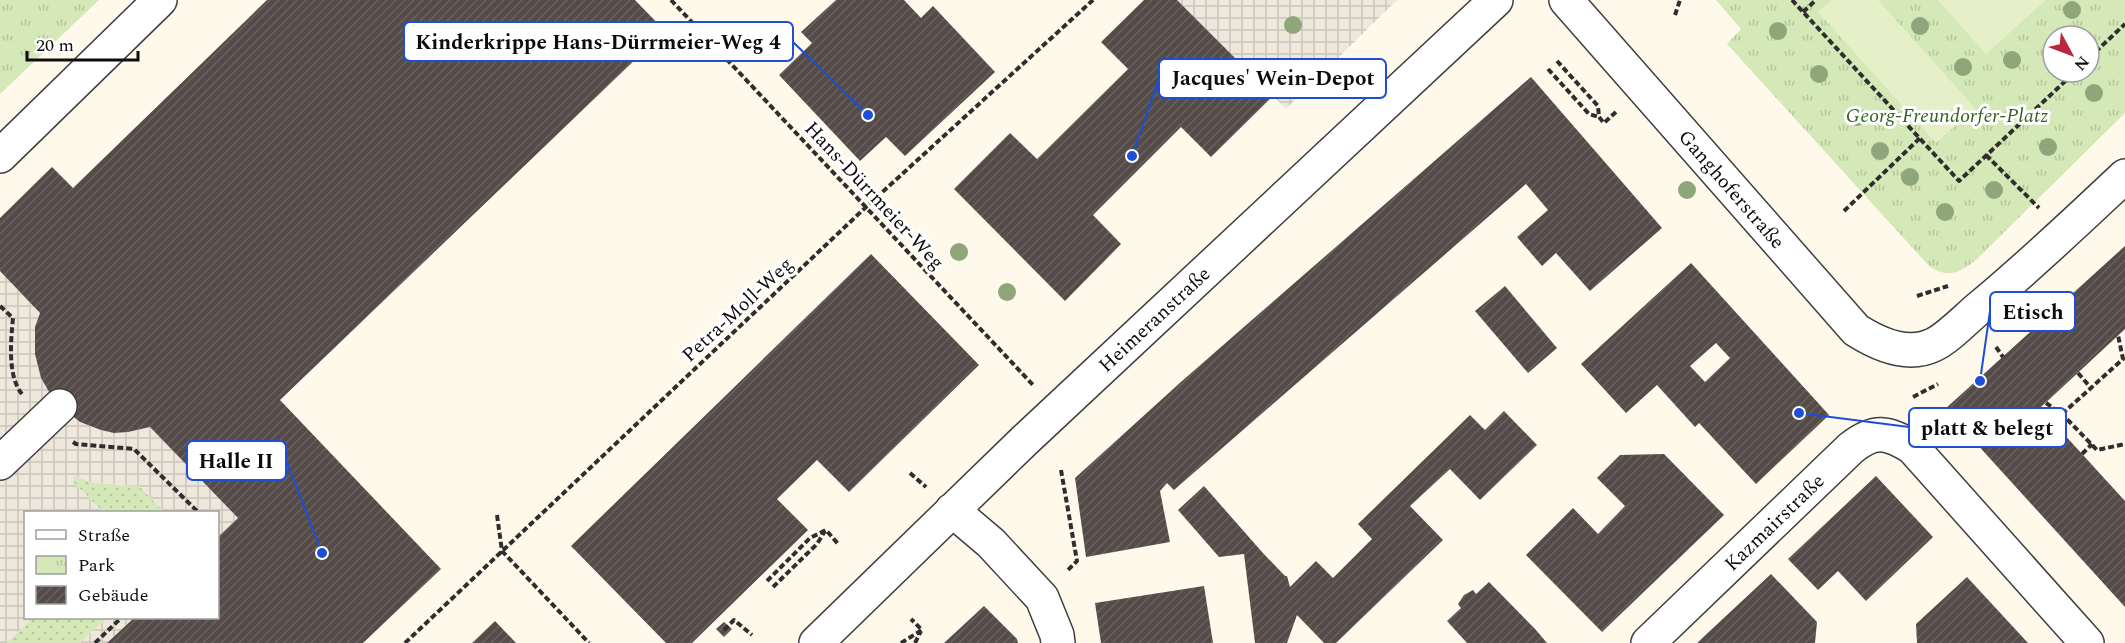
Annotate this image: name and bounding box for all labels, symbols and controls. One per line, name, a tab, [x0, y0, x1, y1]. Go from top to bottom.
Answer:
callout: Kinderkrippe Hans-Dürrmeier-Weg 4	[404, 22, 793, 61]
scale bar	[27, 24, 138, 62]
north arrow	[2041, 24, 2101, 84]
text: Kinderkrippe Hans-Dürrmeier-Weg 4	[415, 27, 781, 59]
text: 20 m	[36, 32, 74, 59]
text: N	[2068, 50, 2095, 76]
callout: Jacques' Wein-Depot	[1159, 59, 1386, 98]
text: Jacques' Wein-Depot	[1171, 63, 1375, 95]
park label: Georg-Freundorfer-Platz	[1846, 101, 2048, 131]
street label: Hans-Dürrmeier-Weg	[797, 115, 951, 277]
street label: Ganghoferstraße	[1671, 123, 1792, 256]
street label: Petra-Moll-Weg	[675, 250, 800, 369]
street label: Heimeranstraße	[1092, 260, 1218, 380]
callout: Etisch	[1990, 292, 2075, 331]
text: Etisch	[2002, 297, 2064, 329]
callout: platt & belegt	[1909, 408, 2066, 447]
text: platt & belegt	[1921, 413, 2053, 445]
callout: Halle II	[187, 441, 286, 480]
text: Halle II	[198, 446, 274, 478]
street label: Kazmairstraße	[1718, 467, 1832, 579]
legend	[24, 511, 219, 619]
text: Straße	[78, 522, 130, 549]
text: Park	[78, 552, 115, 579]
text: Gebäude	[78, 582, 148, 609]

